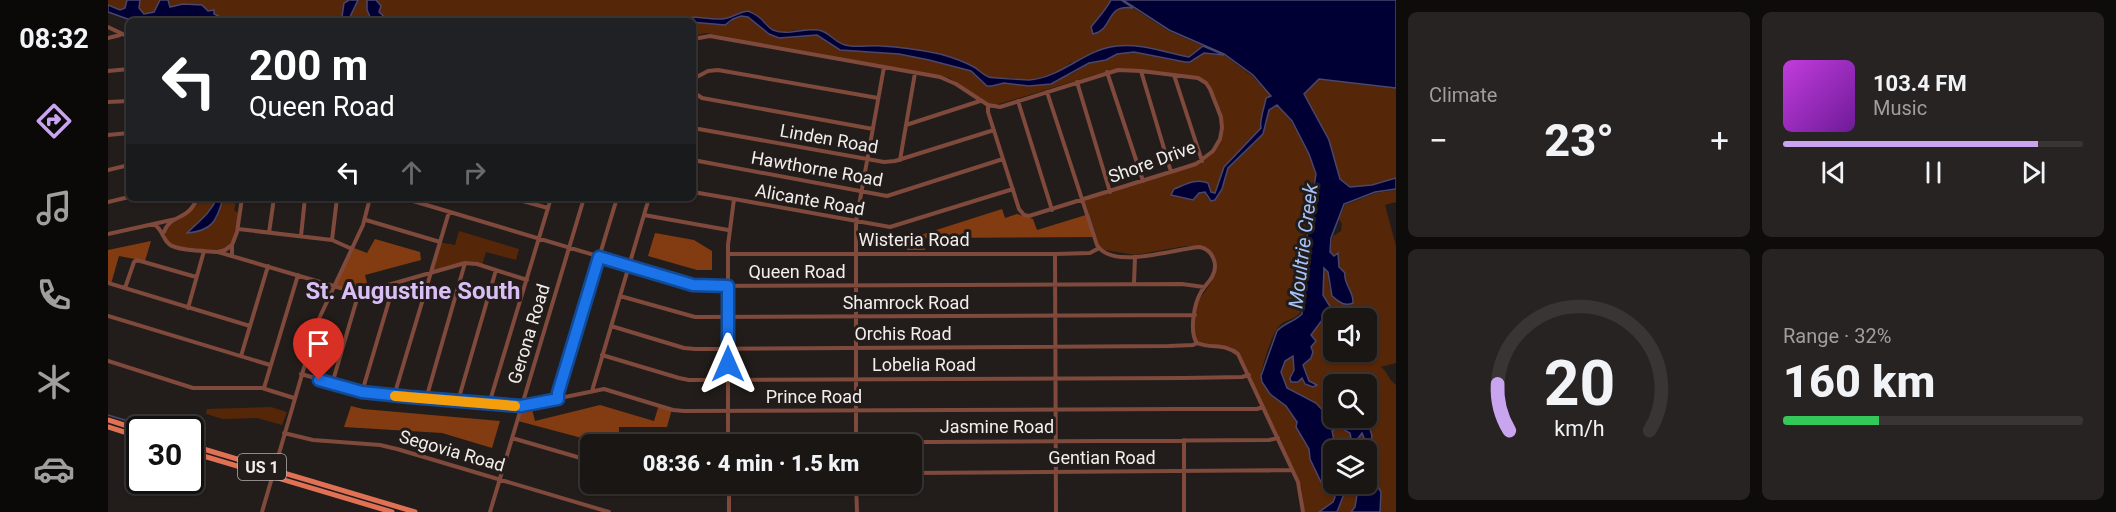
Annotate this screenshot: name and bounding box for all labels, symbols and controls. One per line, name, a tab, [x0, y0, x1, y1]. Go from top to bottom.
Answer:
text: 08:32	[19, 23, 89, 55]
text: 200 m	[249, 41, 368, 90]
icon: left	[150, 42, 228, 120]
text: 103.4 FM	[1873, 71, 1967, 96]
text: Climate	[1429, 83, 1497, 107]
text: Queen Road	[249, 91, 395, 123]
text: Music	[1873, 96, 1927, 120]
icon: directions	[33, 100, 75, 142]
text: 23°	[1544, 114, 1614, 167]
street label: Linden Road	[778, 120, 880, 157]
text: −	[1429, 121, 1448, 160]
text: +	[1710, 121, 1729, 160]
street label: Shore Drive	[1105, 136, 1198, 187]
street label: Hawthorne Road	[749, 147, 885, 190]
icon: left	[332, 156, 365, 189]
icon: ahead	[395, 156, 428, 189]
icon: right	[458, 156, 491, 189]
icon: previous	[1817, 156, 1850, 189]
icon: pause	[1917, 156, 1950, 189]
icon: next	[2017, 156, 2050, 189]
street label: Alicante Road	[754, 180, 866, 219]
water label: Moultrie Creek	[1283, 181, 1323, 310]
icon: music	[33, 187, 75, 229]
street label: Wisteria Road	[858, 229, 970, 250]
street label: Queen Road	[748, 261, 846, 282]
icon: phone	[33, 274, 75, 316]
district label: St. Augustine South	[306, 277, 520, 305]
street label: Gerona Road	[503, 281, 554, 386]
street label: Shamrock Road	[843, 292, 969, 313]
map controls	[1323, 308, 1377, 494]
button: sound	[1323, 308, 1377, 362]
pin	[293, 318, 344, 380]
street label: Orchis Road	[854, 323, 952, 344]
text: Range · 32%	[1783, 324, 1891, 348]
icon: arrive	[302, 327, 335, 360]
position arrow	[696, 332, 760, 396]
text: 20	[1543, 347, 1615, 420]
street label: Lobelia Road	[872, 354, 976, 375]
text: 160 km	[1783, 355, 1935, 408]
icon: climate	[33, 361, 75, 403]
button: search	[1323, 374, 1377, 428]
street label: Prince Road	[766, 386, 862, 407]
speed limit sign: 30	[126, 416, 204, 494]
street label: Jasmine Road	[940, 416, 1054, 437]
text: km/h	[1554, 417, 1604, 442]
street label: Segovia Road	[397, 425, 507, 476]
button: layers	[1323, 440, 1377, 494]
street label: Gentian Road	[1048, 447, 1156, 468]
icon: car	[33, 448, 75, 490]
text: 08:36 · 4 min · 1.5 km	[643, 451, 859, 476]
road number: US 1	[238, 454, 286, 480]

